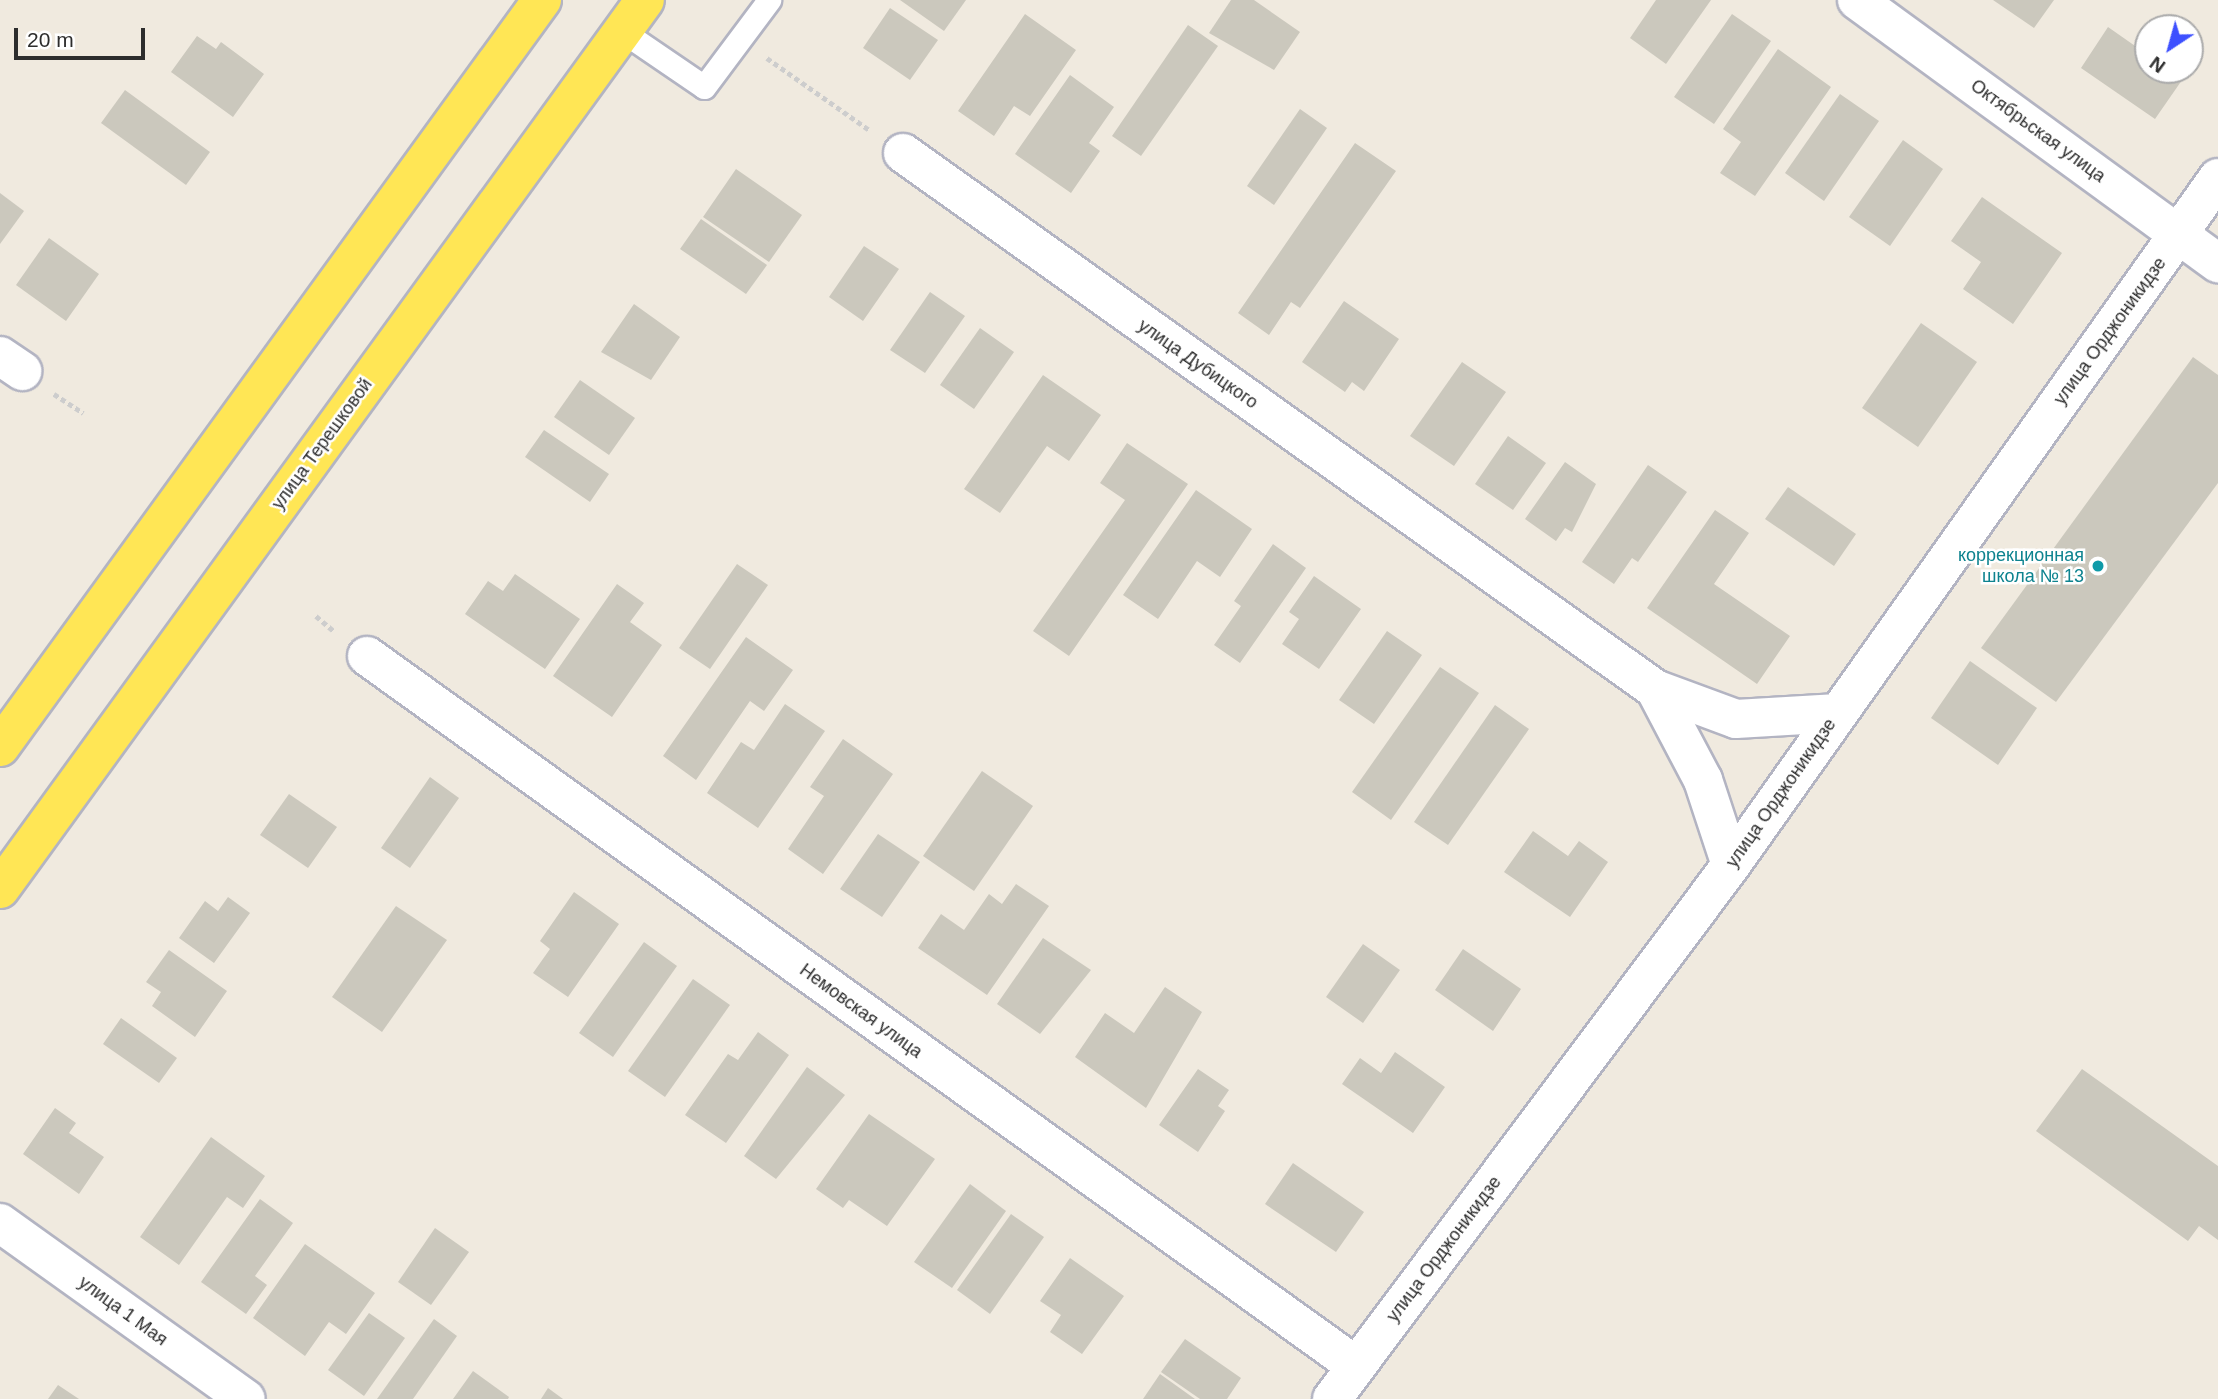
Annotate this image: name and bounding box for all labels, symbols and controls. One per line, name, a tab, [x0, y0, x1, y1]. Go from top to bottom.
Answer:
scale bar	[18, 14, 149, 58]
north arrow	[2134, 14, 2204, 84]
text: 20 m	[27, 28, 74, 51]
text: N	[2146, 52, 2169, 77]
street label: Октябрьская улица	[1966, 75, 2110, 187]
street label: улица Орджоникидзе	[2049, 253, 2171, 409]
street label: улица Дубицкого	[1134, 315, 1262, 413]
street label: улица Терешковой	[267, 374, 377, 514]
place label: коррекционная школа № 13	[1958, 545, 2084, 588]
marker: коррекционная школа № 13	[2090, 558, 2106, 574]
street label: улица Орджоникидзе	[1721, 714, 1841, 872]
street label: Немовская улица	[795, 959, 927, 1063]
street label: улица Орджоникидзе	[1382, 1172, 1506, 1326]
street label: улица 1 Мая	[74, 1272, 172, 1350]

